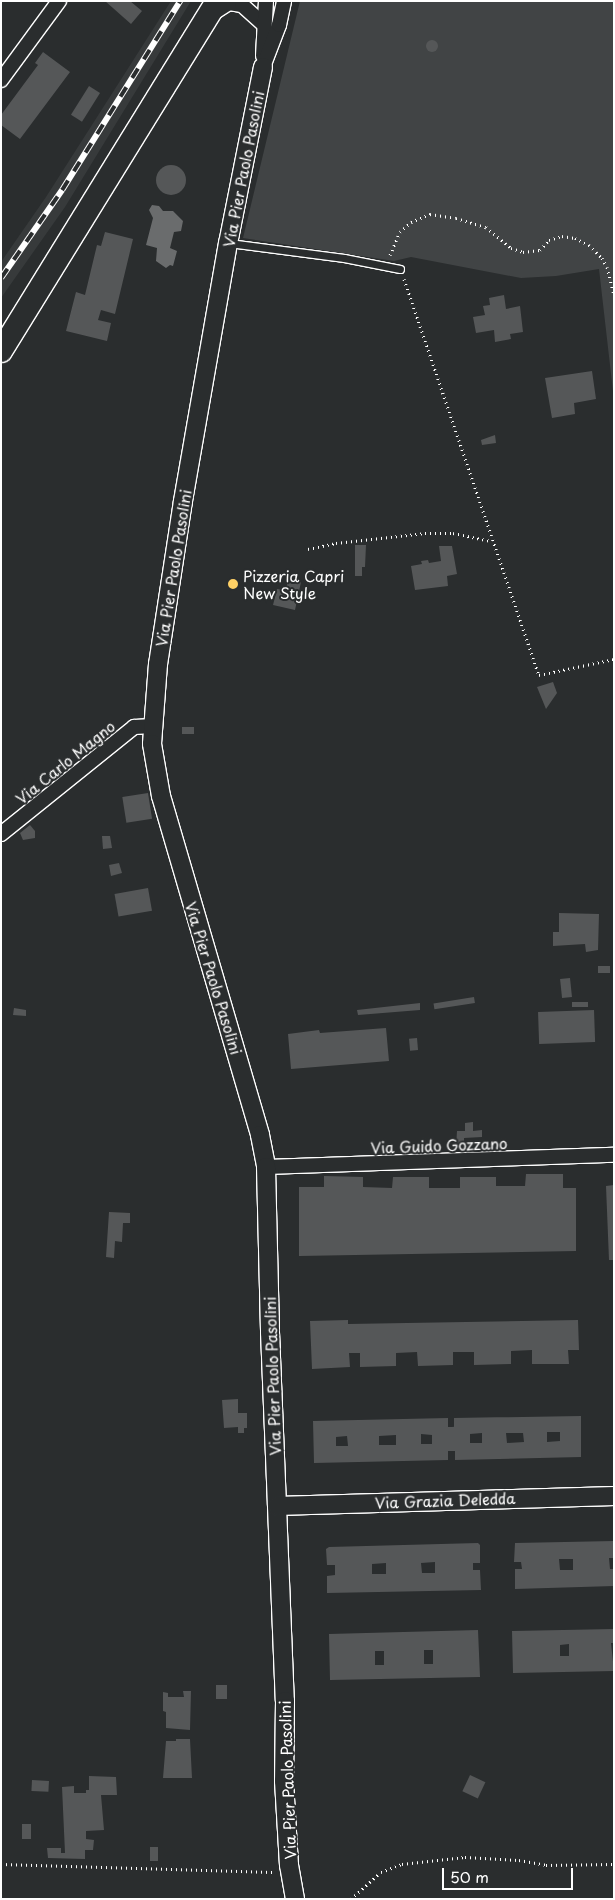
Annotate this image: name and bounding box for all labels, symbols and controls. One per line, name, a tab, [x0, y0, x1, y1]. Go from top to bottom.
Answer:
street label: Via Pier Paolo Pasolini	[219, 89, 267, 249]
street label: Via Pier Paolo Pasolini	[152, 488, 194, 648]
place label: Pizzeria Capri New Style	[243, 566, 343, 601]
marker: Pizzeria Capri New Style	[227, 578, 239, 590]
street label: Via Carlo Magno	[12, 716, 118, 808]
street label: Via Pier Paolo Pasolini	[182, 899, 246, 1057]
street label: Via Guido Gozzano	[370, 1134, 508, 1156]
street label: Via Pier Paolo Pasolini	[260, 1296, 284, 1456]
street label: Via Grazia Deledda	[375, 1489, 515, 1511]
street label: Via Pier Paolo Pasolini	[275, 1700, 299, 1860]
scale bar	[445, 1858, 576, 1890]
text: 50 m	[450, 1865, 489, 1888]

